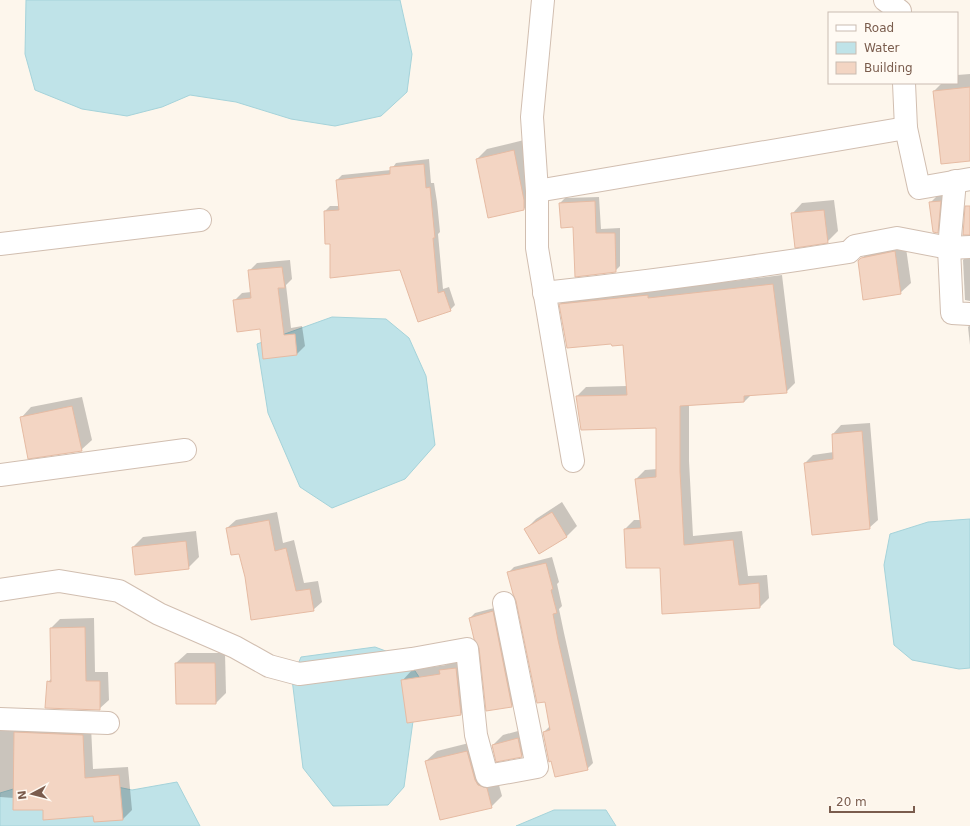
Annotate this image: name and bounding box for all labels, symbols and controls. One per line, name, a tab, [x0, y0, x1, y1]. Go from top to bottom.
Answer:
legend	[828, 12, 958, 84]
text: Road	[864, 21, 894, 35]
text: Water	[864, 41, 900, 55]
text: Building	[864, 61, 913, 75]
north arrow	[12, 774, 52, 814]
scale bar	[830, 788, 914, 814]
text: N	[16, 790, 30, 801]
text: 20 m	[836, 795, 867, 809]

